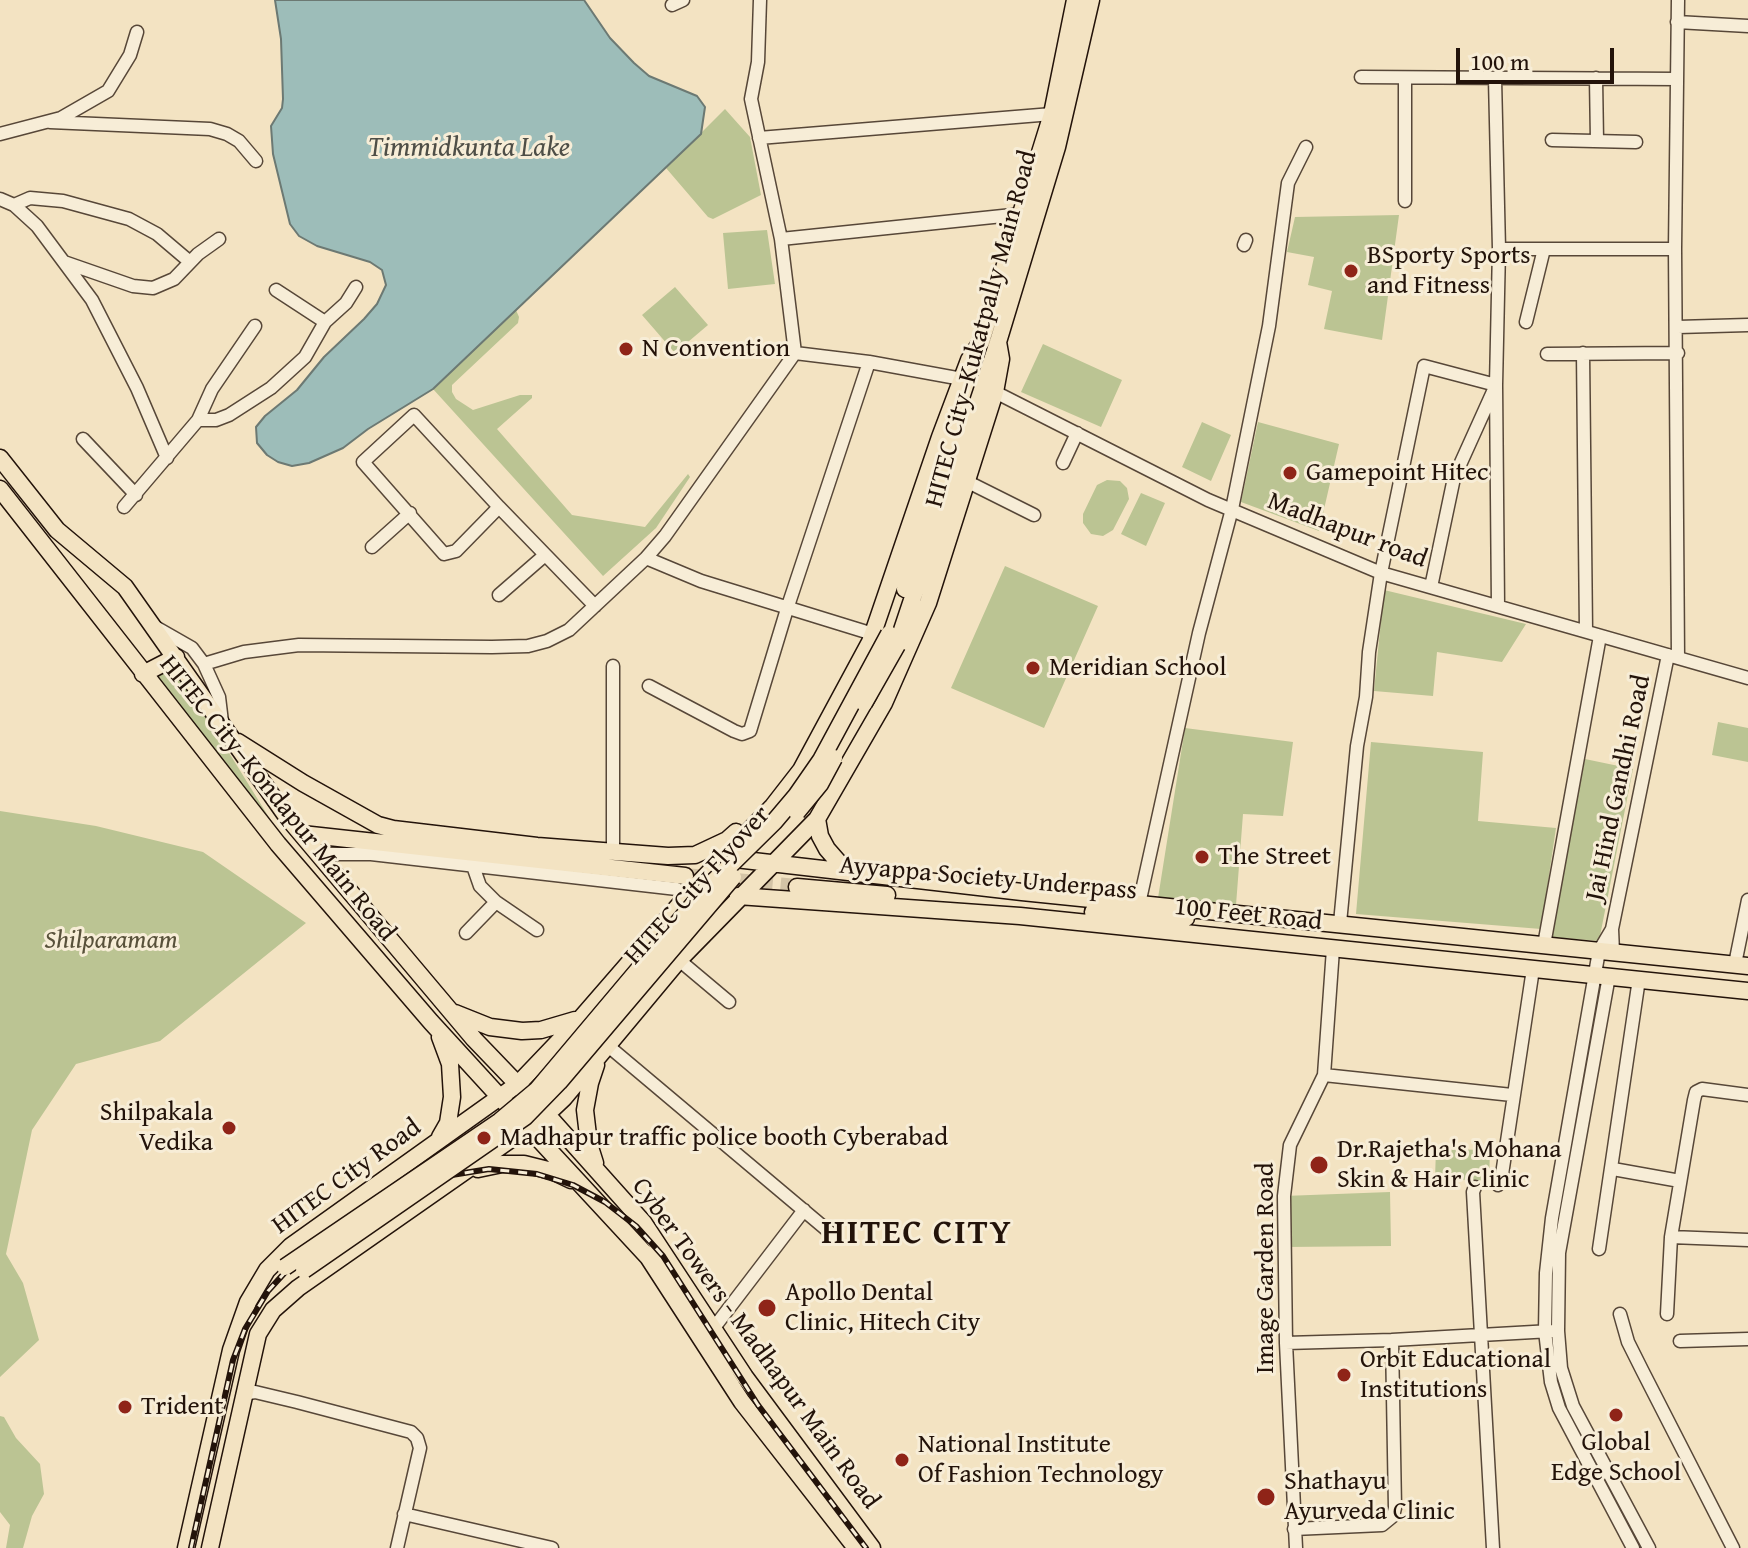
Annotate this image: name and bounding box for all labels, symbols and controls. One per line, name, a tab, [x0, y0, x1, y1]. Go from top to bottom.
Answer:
scale bar	[1460, 32, 1618, 82]
text: 100 m	[1470, 44, 1530, 79]
water label: Timmidkunta Lake	[368, 132, 570, 166]
street label: HITEC City–Kukatpally Main Road	[919, 147, 1045, 511]
place label: BSporty Sports and Fitness	[1367, 240, 1531, 302]
marker: BSporty Sports and Fitness	[1342, 262, 1360, 280]
place label: N Convention	[642, 333, 790, 365]
marker: N Convention	[617, 340, 635, 358]
place label: Gamepoint Hitec	[1306, 457, 1489, 489]
marker: Gamepoint Hitec	[1281, 464, 1299, 482]
street label: Madhapur road	[1263, 486, 1431, 576]
street label: HITEC City–Kondapur Main Road	[152, 650, 402, 948]
place label: Meridian School	[1049, 652, 1227, 684]
marker: Meridian School	[1024, 659, 1042, 677]
street label: Jai Hind Gandhi Road	[1580, 672, 1658, 904]
street label: HITEC City Flyover	[619, 800, 777, 972]
place label: The Street	[1218, 841, 1331, 873]
marker: The Street	[1193, 848, 1211, 866]
street label: Ayyappa Society Underpass	[838, 850, 1138, 908]
street label: 100 Feet Road	[1172, 892, 1324, 938]
park label: Shilparamam	[44, 925, 178, 957]
place label: Shilpakala Vedika	[100, 1097, 213, 1158]
street label: HITEC City Road	[266, 1113, 428, 1241]
marker: Shilpakala Vedika	[220, 1119, 238, 1137]
place label: Madhapur traffic police booth Cyberabad	[500, 1122, 948, 1154]
marker: Madhapur traffic police booth Cyberabad	[475, 1129, 493, 1147]
place label: Dr.Rajetha's Mohana Skin & Hair Clinic	[1337, 1134, 1562, 1196]
marker: Dr.Rajetha's Mohana Skin & Hair Clinic	[1308, 1154, 1330, 1176]
street label: Image Garden Road	[1250, 1162, 1282, 1374]
street label: Cyber Towers - Madhapur Main Road	[624, 1172, 886, 1516]
district label: HITEC CITY	[821, 1214, 1013, 1254]
place label: Apollo Dental Clinic, Hitech City	[785, 1277, 980, 1338]
marker: Apollo Dental Clinic, Hitech City	[756, 1297, 778, 1319]
place label: Orbit Educational Institutions	[1360, 1344, 1551, 1406]
marker: Orbit Educational Institutions	[1335, 1366, 1353, 1384]
place label: Trident	[141, 1391, 223, 1423]
marker: Trident	[116, 1398, 134, 1416]
marker: Global Edge School	[1607, 1406, 1625, 1424]
place label: Global Edge School	[1551, 1427, 1681, 1488]
place label: National Institute Of Fashion Technology	[918, 1429, 1163, 1490]
marker: National Institute Of Fashion Technology	[893, 1451, 911, 1469]
place label: Shathayu Ayurveda Clinic	[1284, 1466, 1455, 1528]
marker: Shathayu Ayurveda Clinic	[1255, 1486, 1277, 1508]

